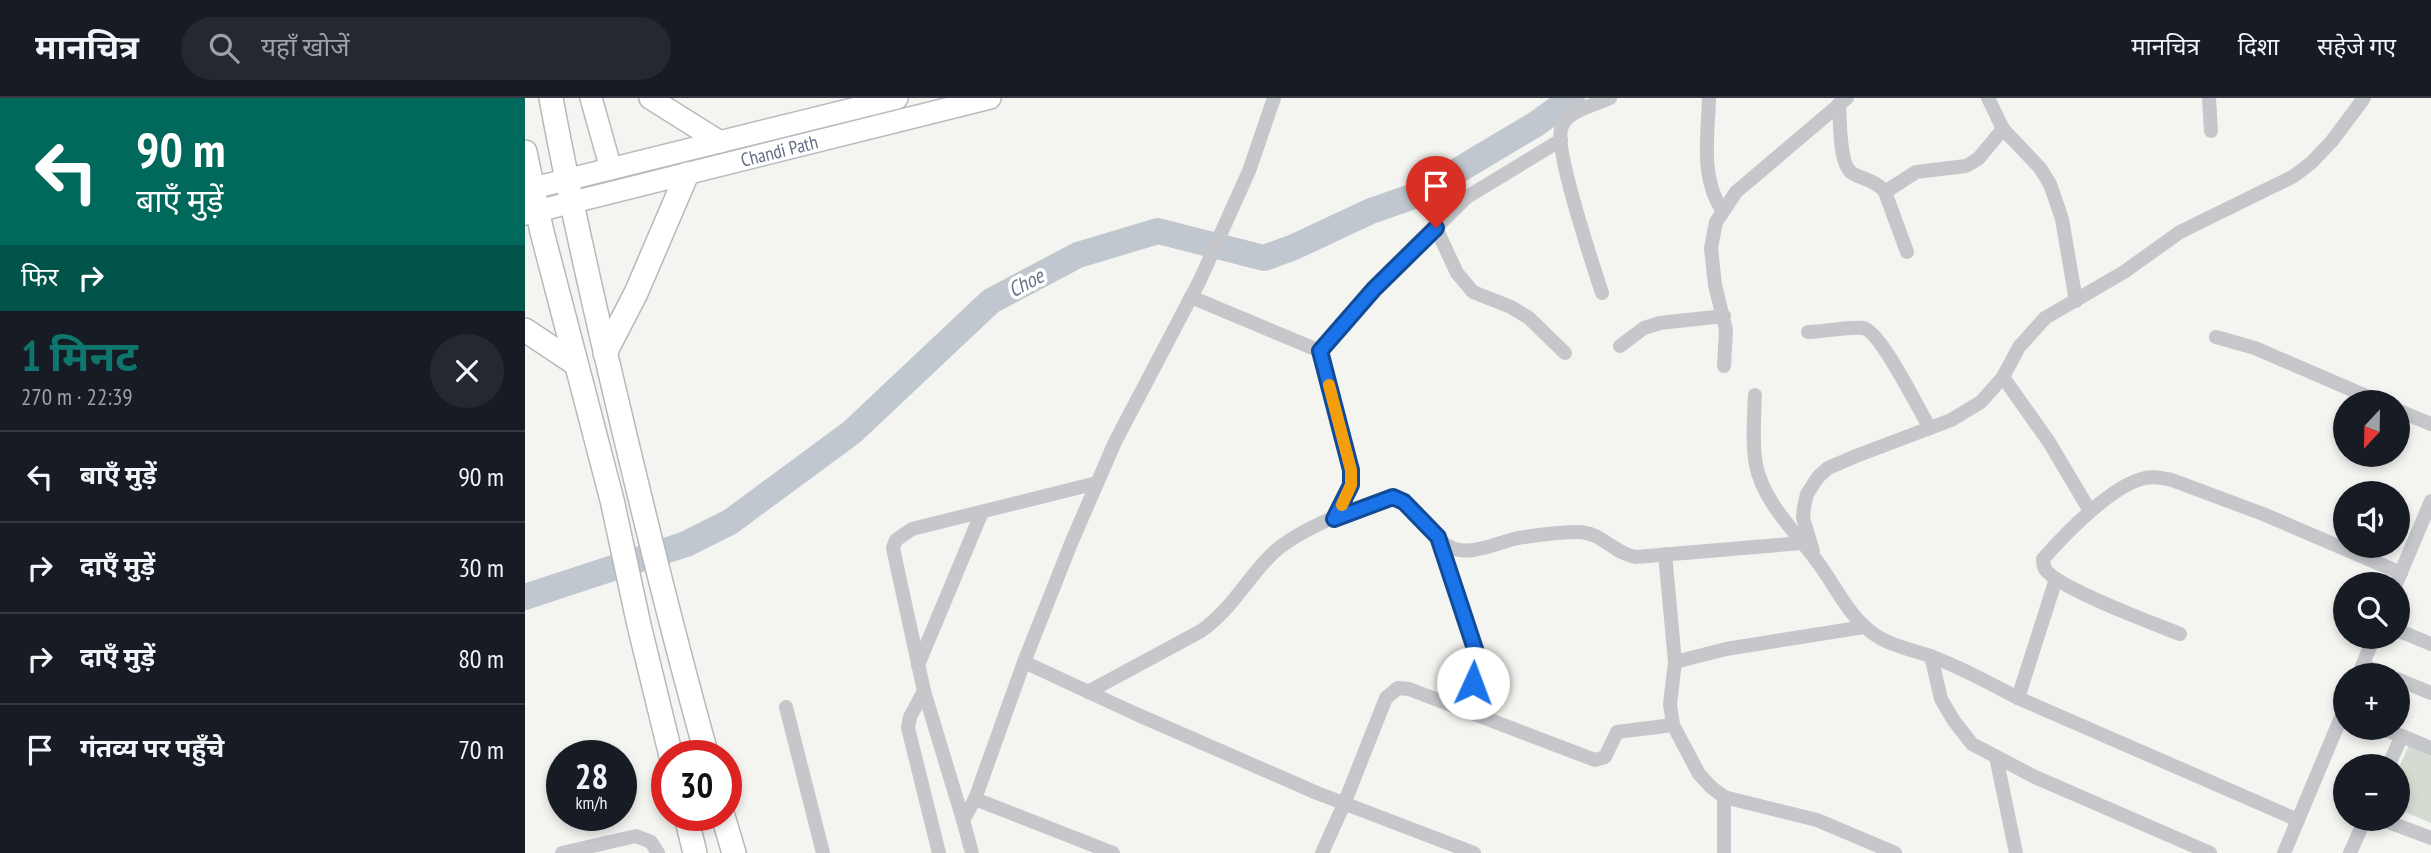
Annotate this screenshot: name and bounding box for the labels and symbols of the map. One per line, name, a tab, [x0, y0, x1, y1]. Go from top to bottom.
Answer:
street label: Chandi Path	[738, 129, 820, 172]
pin	[1406, 156, 1466, 228]
water label: Choe	[1003, 261, 1049, 303]
north arrow	[2333, 390, 2410, 467]
position arrow	[1436, 646, 1510, 720]
speed limit sign: 30	[651, 740, 742, 831]

